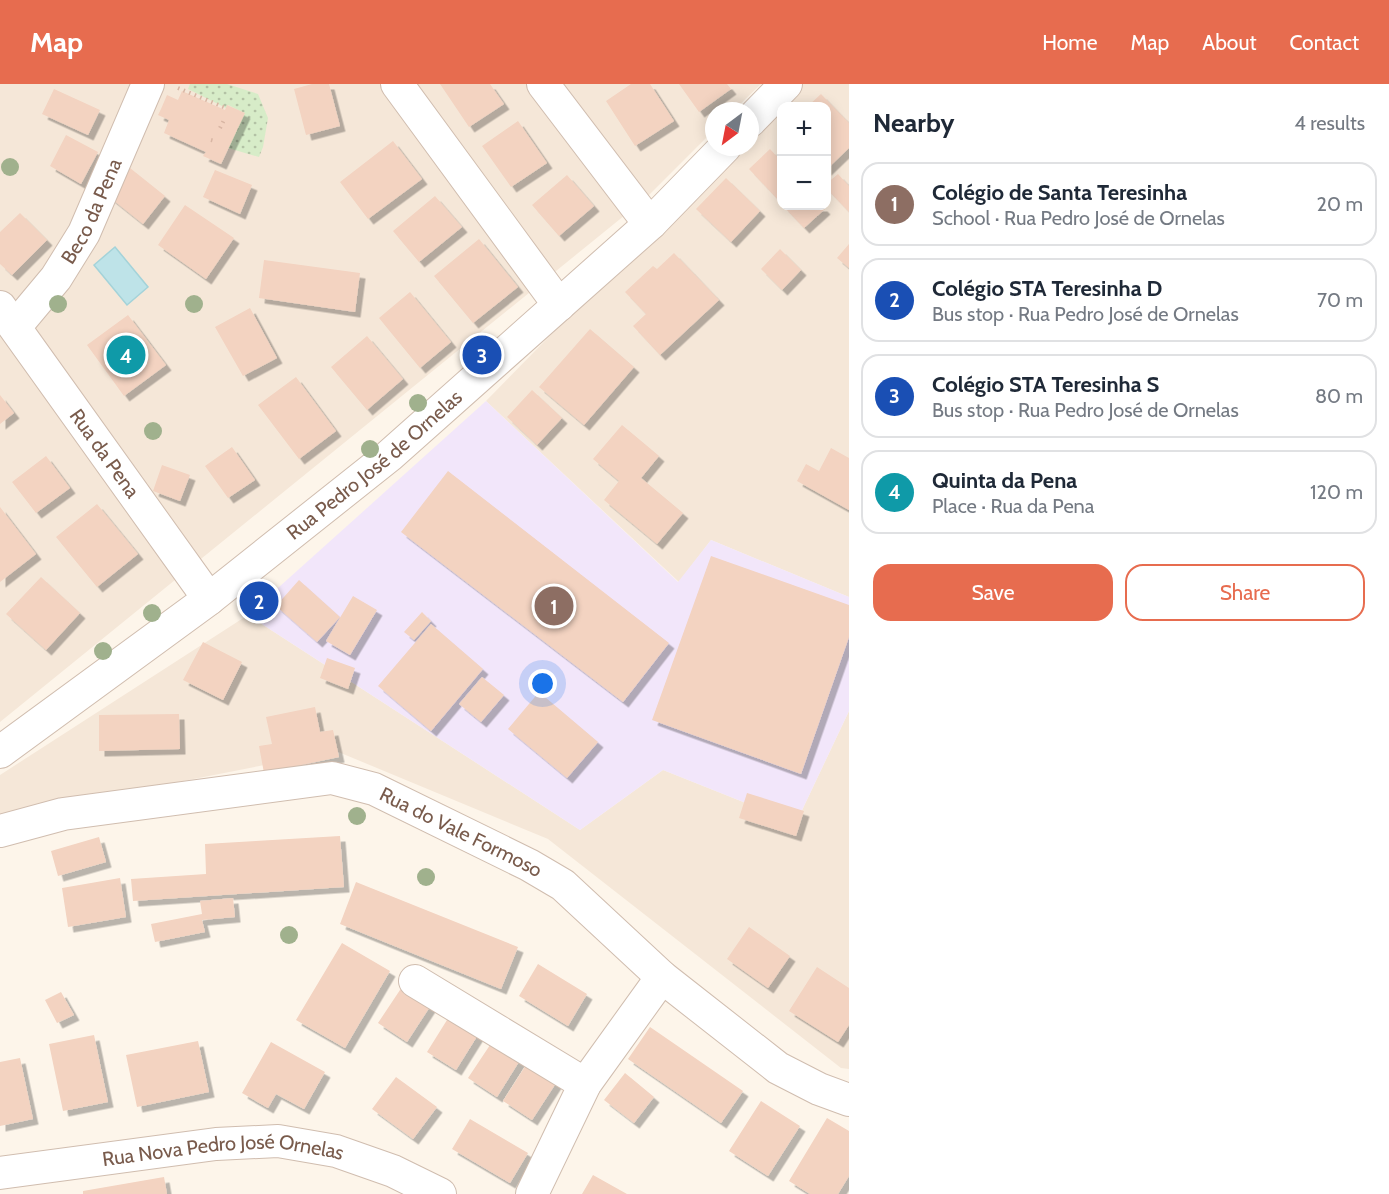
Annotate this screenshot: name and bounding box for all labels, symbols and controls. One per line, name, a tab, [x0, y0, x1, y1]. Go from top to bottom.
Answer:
text: Map	[30, 25, 83, 59]
text: Home	[1042, 30, 1098, 55]
text: Map	[1131, 30, 1169, 55]
text: About	[1202, 30, 1256, 55]
text: Contact	[1289, 30, 1359, 55]
north arrow	[705, 102, 759, 156]
map controls	[777, 102, 831, 210]
button: +	[777, 102, 831, 156]
text: Nearby	[873, 107, 954, 139]
text: 4 results	[1294, 111, 1365, 135]
street label: Beco da Pena	[56, 154, 127, 268]
button: −	[777, 156, 831, 210]
text: Colégio de Santa Teresinha	[932, 179, 1187, 206]
text: 1	[891, 192, 898, 216]
text: 20 m	[1317, 192, 1363, 216]
text: School · Rua Pedro José de Ornelas	[932, 206, 1225, 230]
text: Colégio STA Teresinha D	[932, 275, 1162, 302]
text: 2	[889, 288, 900, 312]
text: 70 m	[1317, 288, 1363, 312]
text: Bus stop · Rua Pedro José de Ornelas	[932, 302, 1239, 326]
pin: 4	[106, 332, 146, 378]
pin: 3	[462, 332, 502, 378]
text: Colégio STA Teresinha S	[932, 371, 1159, 398]
text: 3	[889, 384, 900, 408]
text: 80 m	[1315, 384, 1363, 408]
street label: Rua Pedro José de Ornelas	[282, 385, 467, 545]
text: Bus stop · Rua Pedro José de Ornelas	[932, 398, 1239, 422]
street label: Rua da Pena	[65, 404, 145, 503]
text: Quinta da Pena	[932, 467, 1077, 494]
text: 4	[888, 480, 901, 504]
text: 120 m	[1310, 480, 1363, 504]
text: Place · Rua da Pena	[932, 494, 1094, 518]
button: Save	[873, 564, 1113, 621]
button: Share	[1125, 564, 1365, 621]
pin: 2	[240, 578, 278, 624]
pin: 1	[534, 584, 574, 628]
your location	[528, 669, 557, 698]
street label: Rua do Vale Formoso	[376, 782, 547, 882]
street label: Rua Nova Pedro José Ornelas	[101, 1129, 347, 1171]

